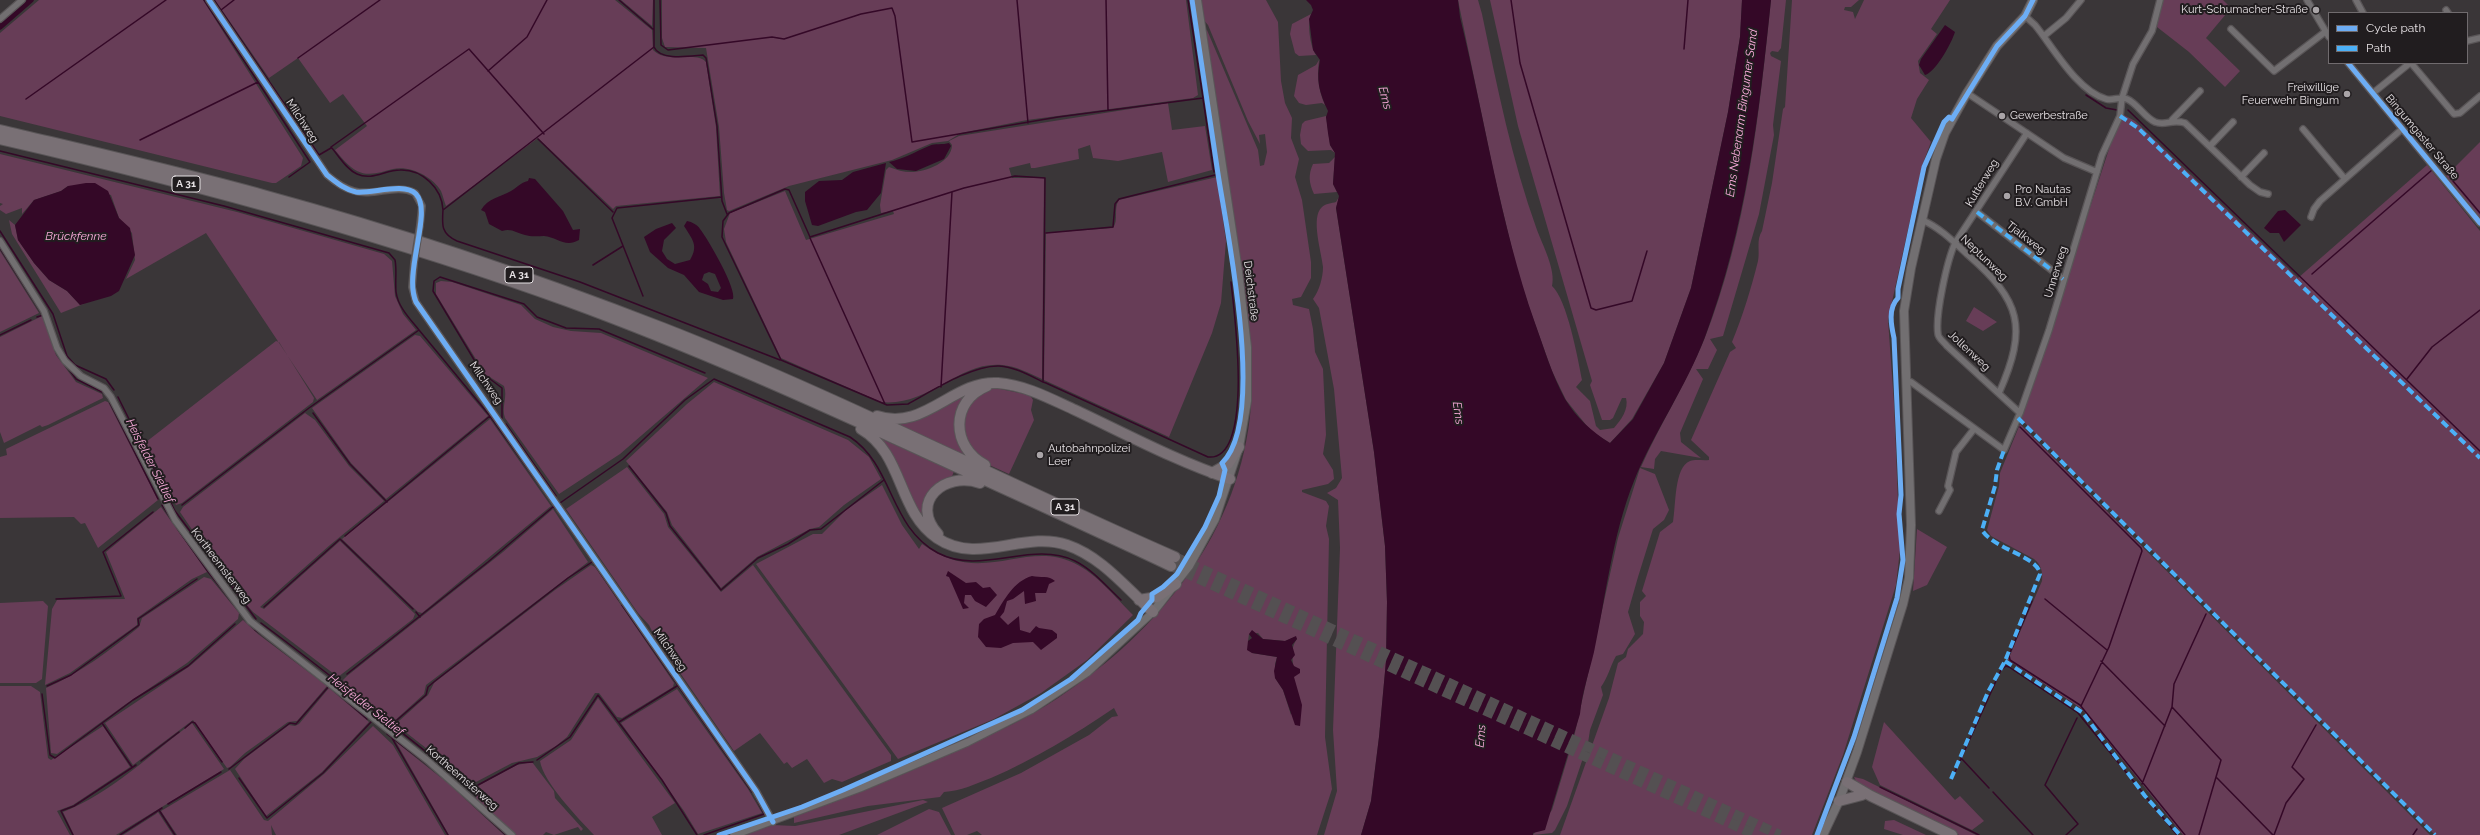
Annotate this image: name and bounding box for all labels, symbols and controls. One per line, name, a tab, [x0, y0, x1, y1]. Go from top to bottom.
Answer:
place label: Kurt-Schumacher-Straße	[2181, 3, 2308, 17]
marker: Kurt-Schumacher-Straße	[2311, 5, 2321, 15]
legend	[2328, 12, 2468, 64]
text: Cycle path	[2366, 21, 2425, 35]
water label: Ems Nebenarm Bingumer Sand	[1723, 28, 1761, 198]
text: Path	[2366, 41, 2391, 55]
place label: Freiwillige Feuerwehr Bingum	[2242, 81, 2339, 107]
water label: Ems	[1375, 85, 1395, 111]
marker: Freiwillige Feuerwehr Bingum	[2342, 89, 2352, 99]
street label: Bingumgaster Straße	[2383, 92, 2461, 182]
street label: Milchweg	[283, 97, 321, 145]
place label: Gewerbestraße	[2010, 109, 2088, 123]
marker: Gewerbestraße	[1997, 111, 2007, 121]
street label: Kutterweg	[1963, 157, 2001, 209]
road number: A 31	[172, 176, 200, 192]
place label: Pro Nautas B.V. GmbH	[2015, 183, 2071, 209]
marker: Pro Nautas B.V. GmbH	[2002, 191, 2012, 201]
street label: Tjalkweg	[2004, 219, 2048, 257]
water label: Brückfenne	[45, 229, 107, 243]
street label: Neptunweg	[1958, 232, 2010, 284]
street label: Unnerweg	[2042, 245, 2070, 299]
street label: Deichstraße	[1241, 260, 1261, 322]
road number: A 31	[505, 267, 533, 283]
street label: Jollenweg	[1945, 328, 1993, 374]
street label: Milchweg	[466, 359, 506, 407]
water label: Ems	[1449, 400, 1467, 426]
water label: Heisfelder Sieltief	[123, 416, 177, 506]
place label: Autobahnpolizei Leer	[1048, 442, 1130, 468]
marker: Autobahnpolizei Leer	[1035, 450, 1045, 460]
road number: A 31	[1051, 499, 1079, 515]
street label: Kortheemsterweg	[188, 526, 254, 606]
street label: Milchweg	[650, 626, 690, 674]
water label: Heisfelder Sieltief	[325, 671, 407, 739]
water label: Ems	[1473, 724, 1489, 748]
street label: Kortheemsterweg	[423, 743, 501, 813]

